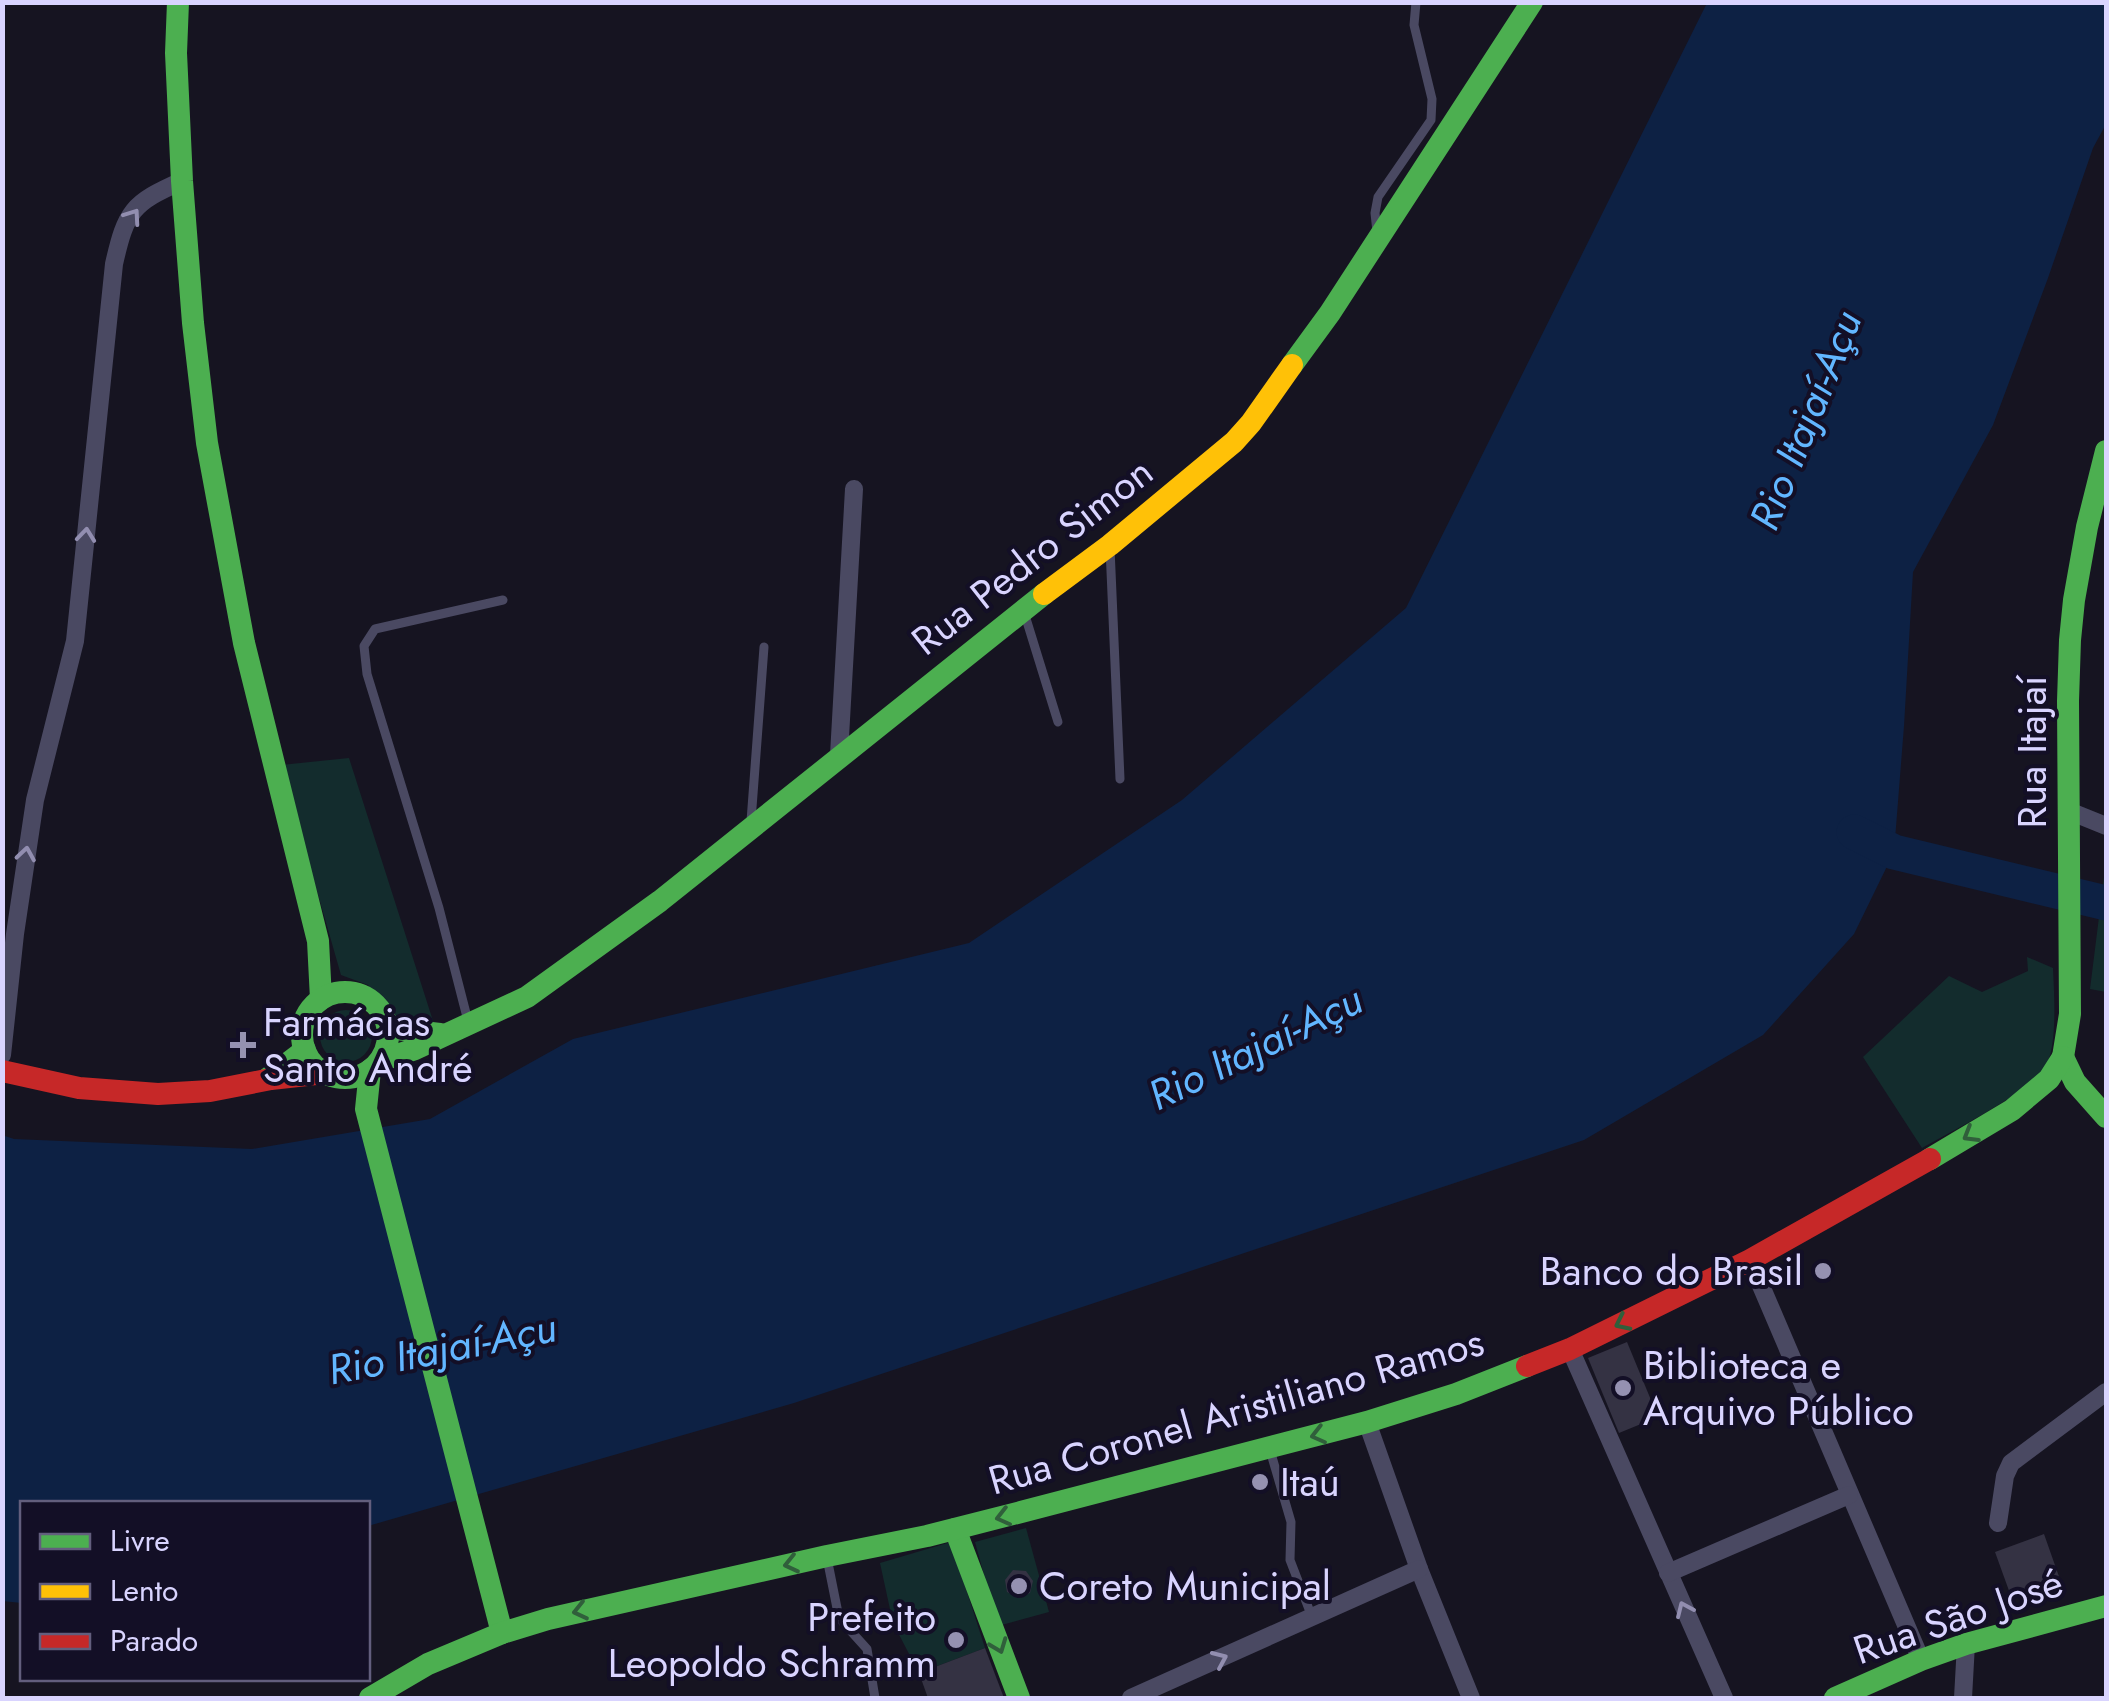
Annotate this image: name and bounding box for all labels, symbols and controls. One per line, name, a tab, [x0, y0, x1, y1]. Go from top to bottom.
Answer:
one-way arrow	[120, 209, 139, 227]
water label: Rio Itajaí-Açu	[1734, 301, 1877, 539]
street label: Rua Pedro Simon	[899, 443, 1165, 669]
one-way arrow	[75, 527, 96, 543]
street label: Rua Itajaí	[2003, 674, 2061, 828]
one-way arrow	[15, 846, 36, 862]
water label: Rio Itajaí-Açu	[1138, 969, 1373, 1126]
place label: Farmácias Santo André	[263, 993, 473, 1097]
marker: Farmácias Santo André	[232, 1034, 254, 1056]
one-way arrow	[1962, 1123, 1980, 1142]
place label: Banco do Brasil	[1540, 1242, 1803, 1300]
marker: Banco do Brasil	[1812, 1260, 1834, 1282]
water label: Rio Itajaí-Açu	[323, 1296, 562, 1401]
one-way arrow	[1614, 1311, 1632, 1331]
street label: Rua Coronel Aristiliano Ramos	[982, 1312, 1490, 1510]
place label: Biblioteca e Arquivo Público	[1643, 1336, 1914, 1440]
marker: Biblioteca e Arquivo Público	[1612, 1377, 1634, 1399]
one-way arrow	[1310, 1423, 1327, 1444]
place label: Itaú	[1280, 1453, 1340, 1511]
marker: Itaú	[1249, 1471, 1271, 1493]
legend	[20, 1501, 370, 1681]
one-way arrow	[995, 1505, 1012, 1526]
text: Livre	[110, 1519, 170, 1562]
one-way arrow	[783, 1552, 800, 1573]
street label: Rua São José	[1846, 1553, 2070, 1679]
place label: Coreto Municipal	[1039, 1557, 1331, 1615]
text: Lento	[110, 1569, 178, 1612]
marker: Coreto Municipal	[1008, 1575, 1030, 1597]
place label: Prefeito Leopoldo Schramm	[608, 1588, 936, 1692]
one-way arrow	[572, 1599, 589, 1620]
one-way arrow	[1676, 1601, 1696, 1619]
text: Parado	[110, 1619, 198, 1662]
marker: Prefeito Leopoldo Schramm	[945, 1629, 967, 1651]
one-way arrow	[987, 1637, 1008, 1654]
one-way arrow	[1210, 1651, 1228, 1671]

